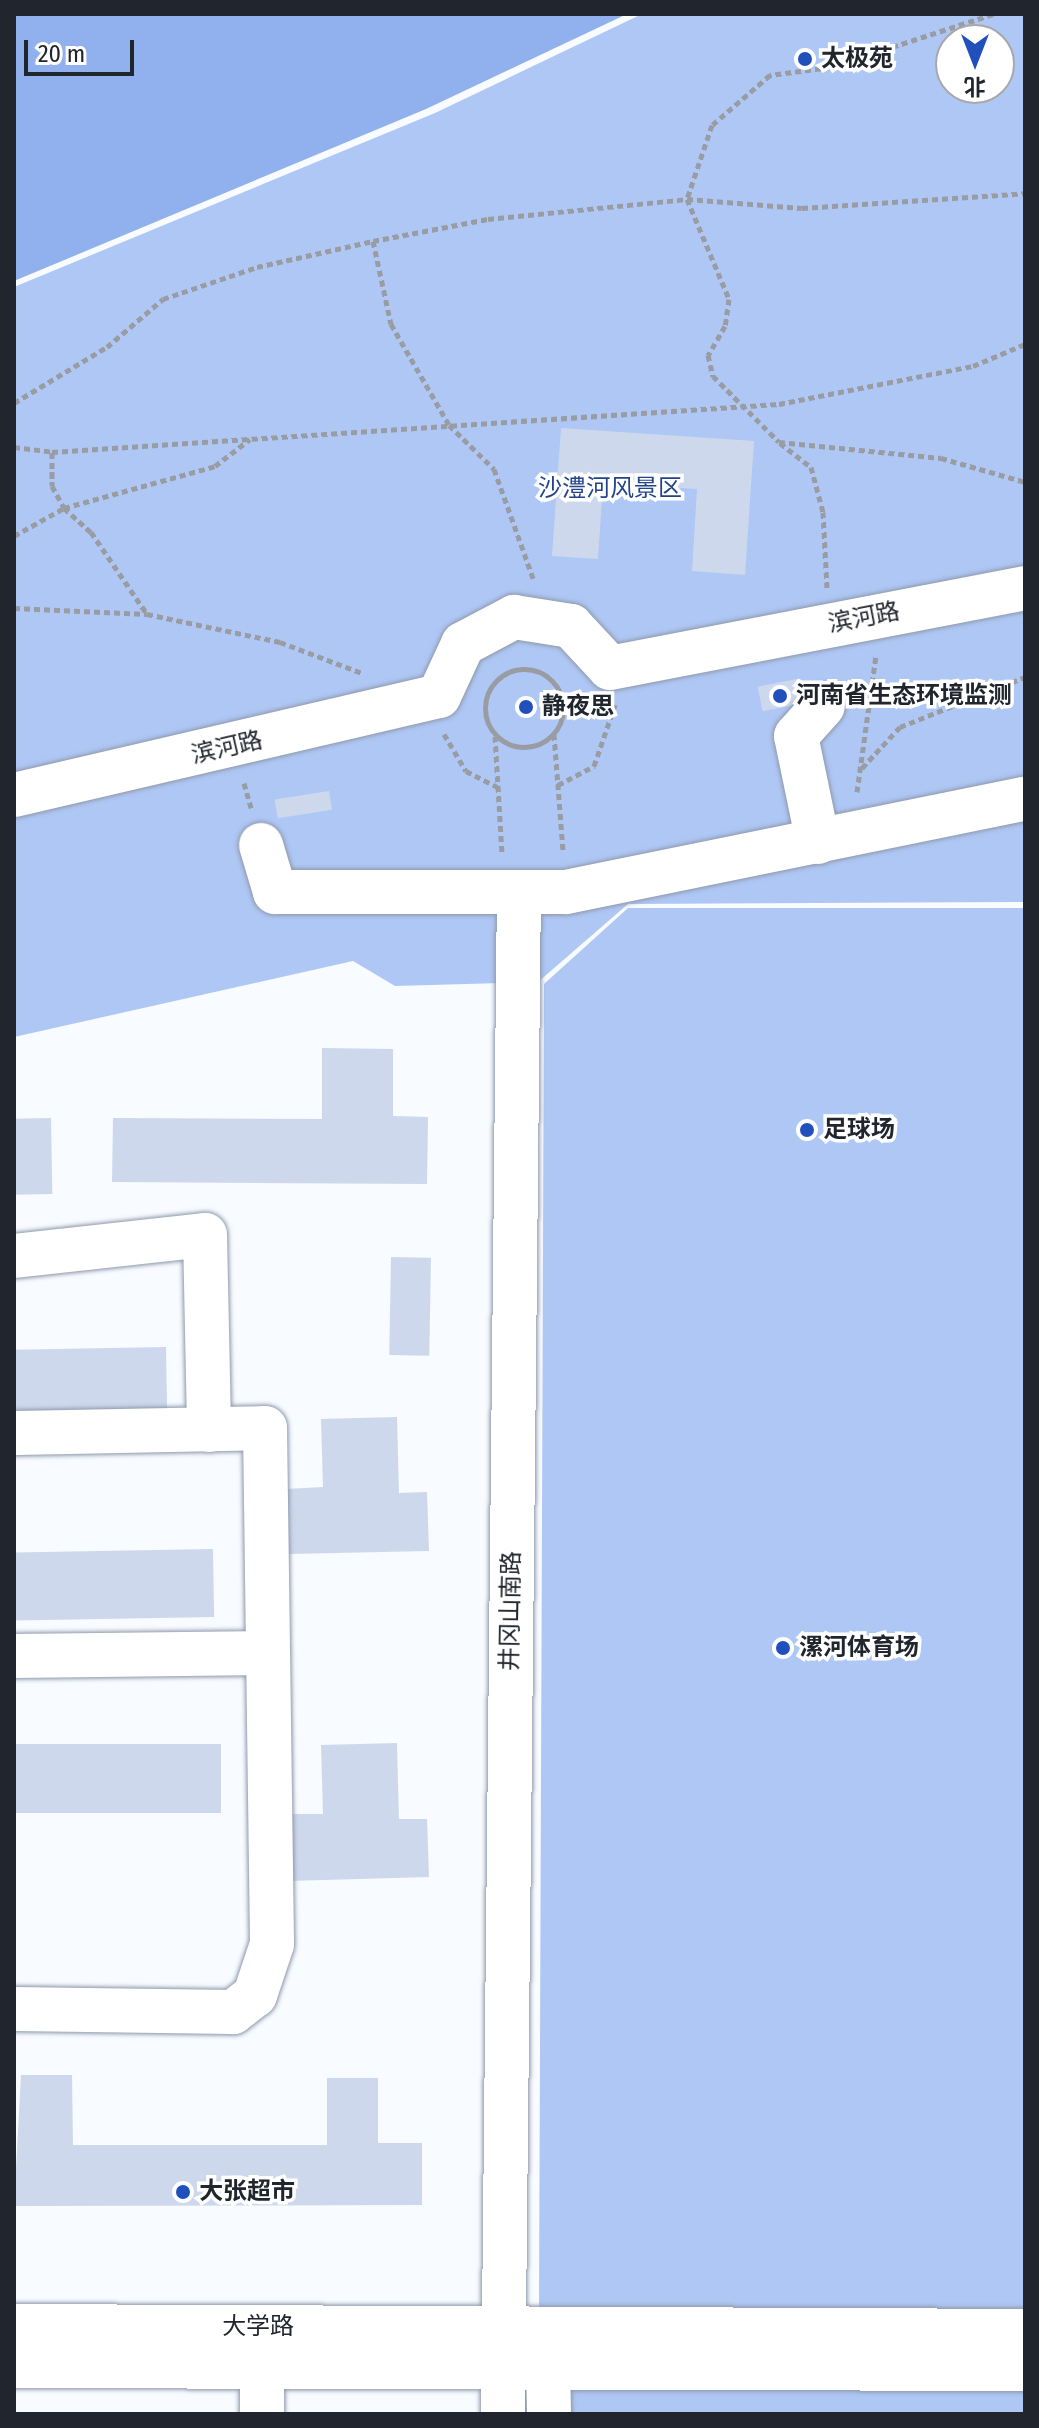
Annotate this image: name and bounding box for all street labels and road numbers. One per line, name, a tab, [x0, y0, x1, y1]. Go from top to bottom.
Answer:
street label: 滨河路	[826, 597, 902, 639]
street label: 滨河路	[189, 726, 265, 770]
street label: 井冈山南路	[496, 1551, 526, 1671]
street label: 大学路	[222, 2313, 294, 2341]

